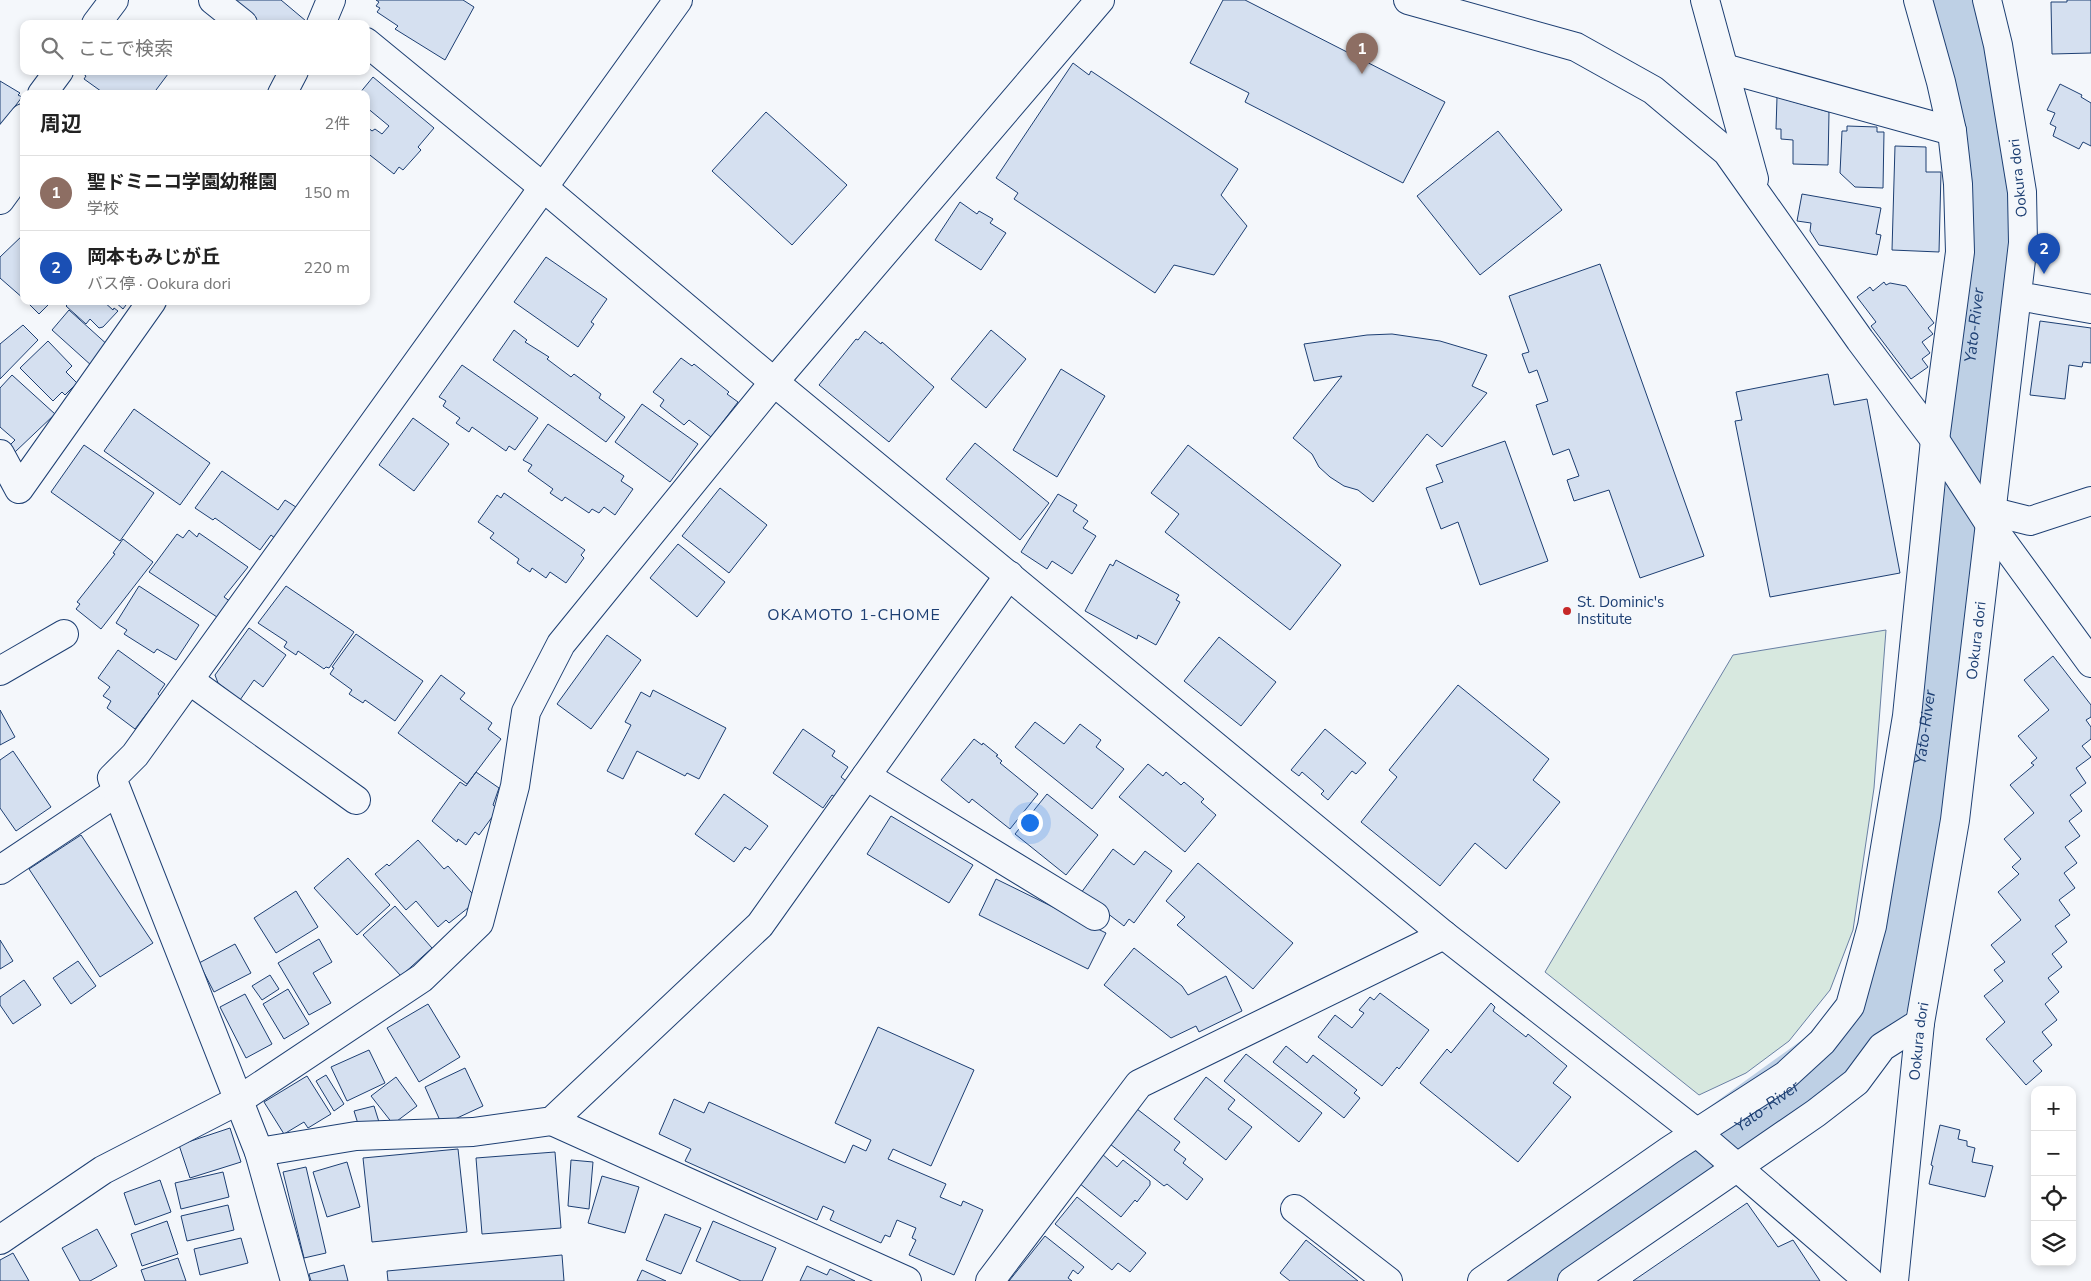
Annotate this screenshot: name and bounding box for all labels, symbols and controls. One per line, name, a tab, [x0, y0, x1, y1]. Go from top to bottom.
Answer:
search box	[20, 20, 370, 75]
pin: 1	[1346, 33, 1378, 74]
icon: search	[38, 34, 66, 62]
text: ここで検索	[78, 36, 173, 62]
text: 周辺	[40, 110, 82, 138]
text: 2件	[324, 113, 350, 135]
street label: Ookura dori	[2004, 138, 2032, 218]
text: 聖ドミニコ学園幼稚園	[87, 169, 277, 195]
text: 1	[51, 182, 61, 204]
text: 150 m	[303, 182, 350, 204]
text: 学校	[87, 198, 119, 220]
pin: 2	[2028, 233, 2060, 274]
text: 岡本もみじが丘	[87, 244, 220, 270]
text: 2	[51, 257, 61, 279]
text: 220 m	[303, 257, 350, 279]
text: バス停 · Ookura dori	[87, 273, 231, 295]
water label: Yato-River	[1959, 286, 1990, 364]
place label: St. Dominic's Institute	[1577, 592, 1664, 629]
street label: Ookura dori	[1962, 600, 1991, 681]
district label: OKAMOTO 1-CHOME	[767, 604, 941, 626]
marker: St. Dominic's Institute	[1561, 605, 1573, 617]
water label: Yato-River	[1909, 687, 1941, 766]
your location	[1017, 810, 1043, 836]
street label: Ookura dori	[1904, 1000, 1933, 1081]
water label: Yato-River	[1730, 1075, 1805, 1137]
map controls	[2031, 1086, 2076, 1266]
button: +	[2031, 1086, 2076, 1131]
button: −	[2031, 1131, 2076, 1176]
button: locate	[2031, 1176, 2076, 1221]
button: layers	[2031, 1221, 2076, 1266]

